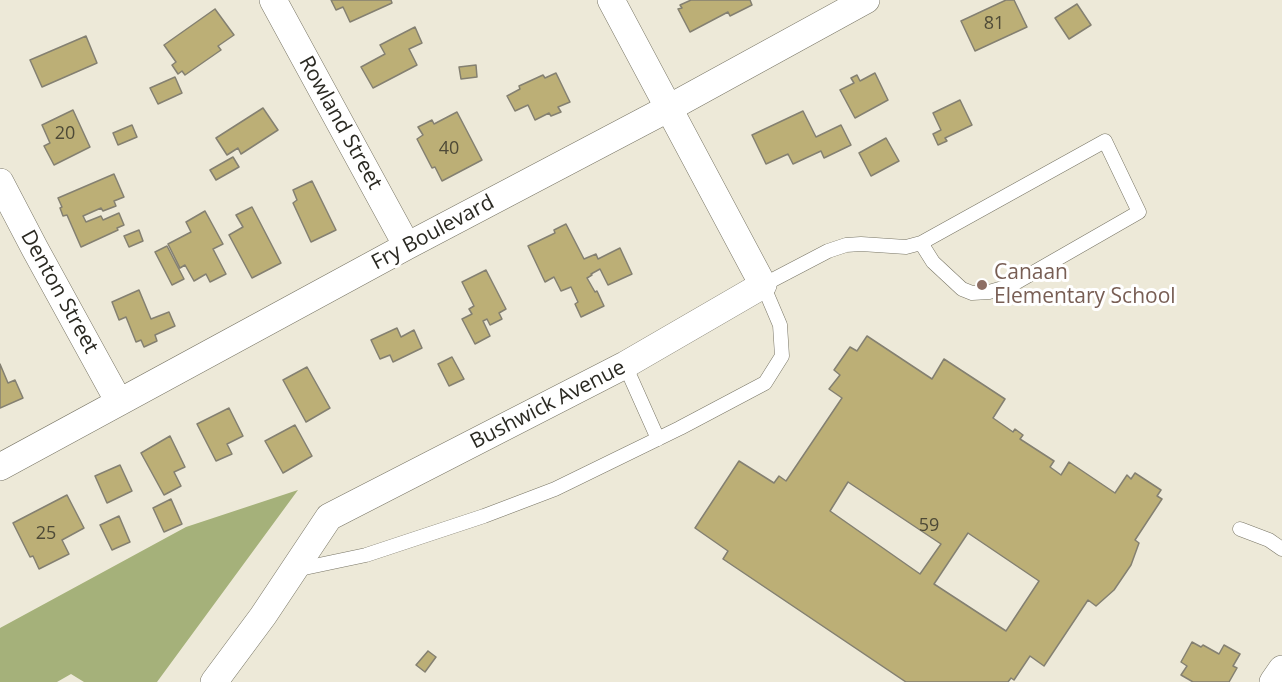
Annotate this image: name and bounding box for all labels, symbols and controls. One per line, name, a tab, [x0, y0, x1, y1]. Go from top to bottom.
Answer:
house number: 81	[984, 13, 1004, 35]
street label: Rowland Street	[293, 52, 387, 194]
house number: 20	[55, 123, 75, 145]
house number: 40	[439, 138, 459, 160]
street label: Fry Boulevard	[367, 190, 499, 276]
street label: Denton Street	[15, 226, 103, 358]
place label: Canaan Elementary School	[994, 260, 1176, 310]
marker: Canaan Elementary School	[975, 278, 989, 292]
street label: Bushwick Avenue	[466, 355, 630, 455]
house number: 59	[919, 515, 939, 537]
house number: 25	[36, 523, 56, 545]

